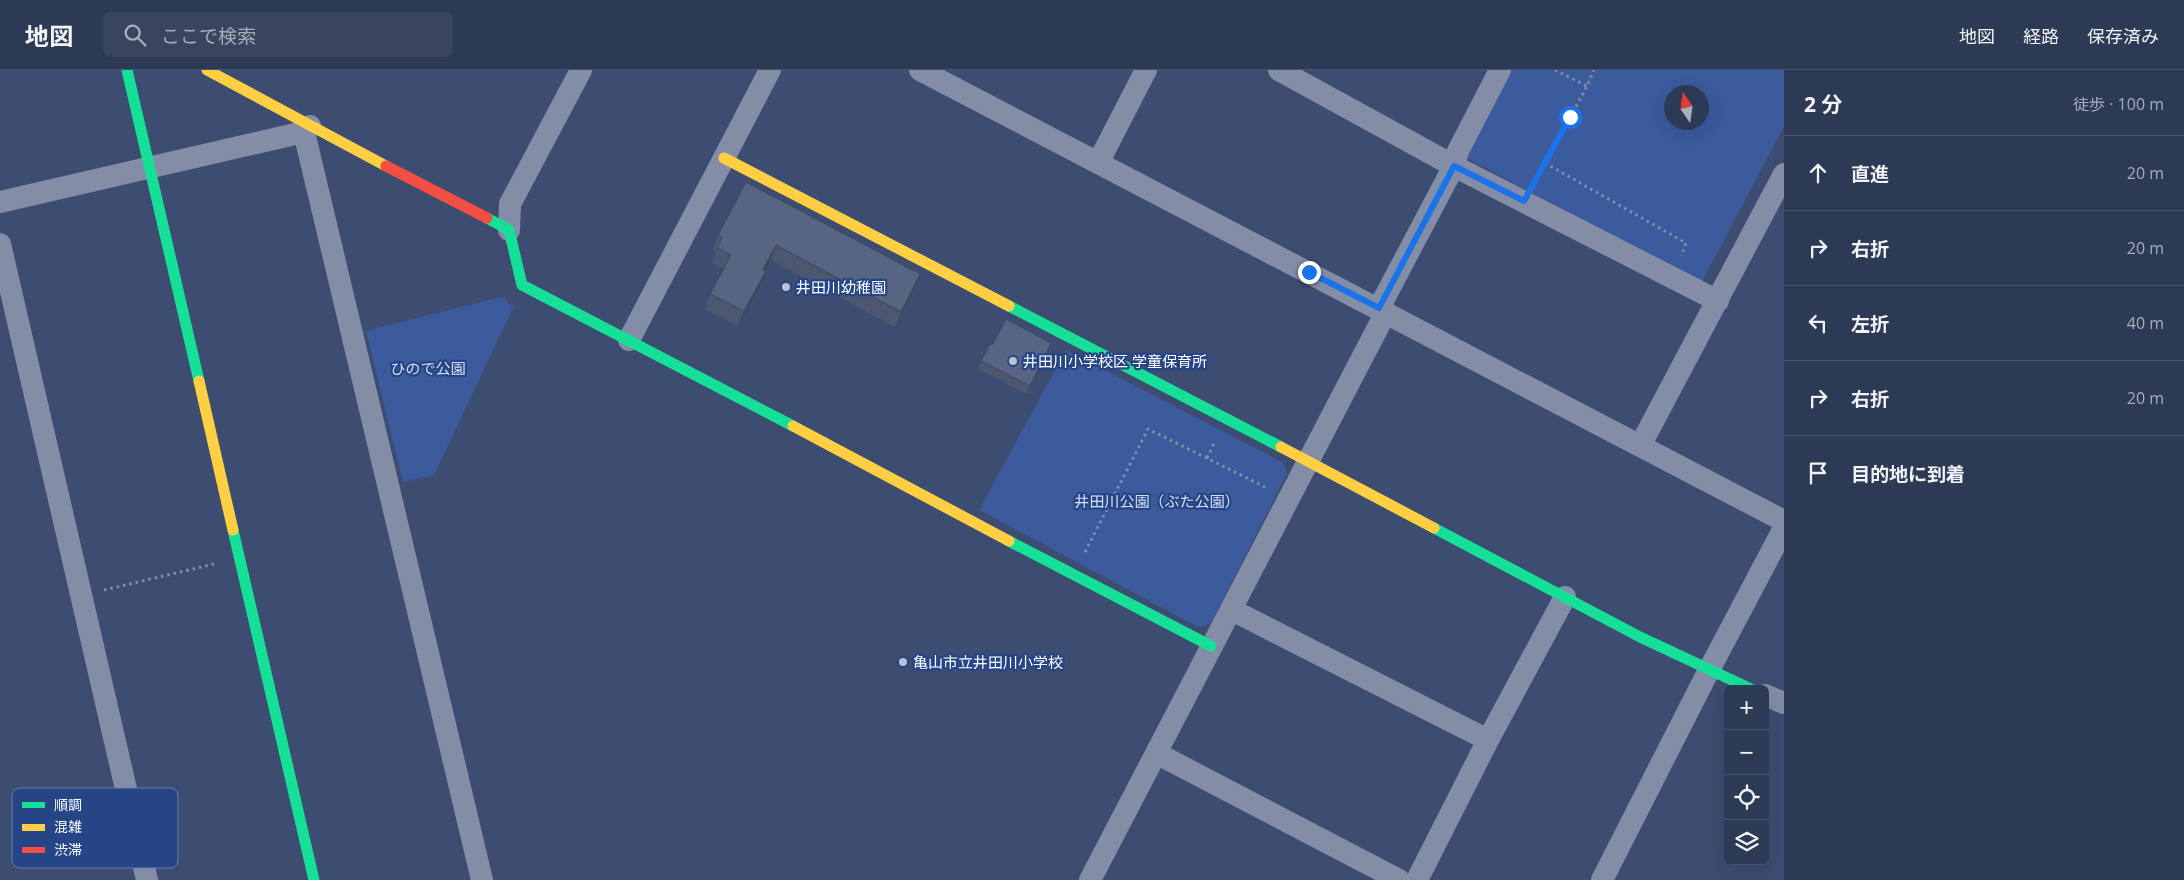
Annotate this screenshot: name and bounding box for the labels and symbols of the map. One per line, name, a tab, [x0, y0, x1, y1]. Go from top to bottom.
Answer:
north arrow	[1664, 85, 1709, 130]
route start	[1559, 106, 1582, 129]
route end	[1298, 261, 1321, 284]
place label: 井田川幼稚園	[796, 277, 886, 297]
marker: 井田川幼稚園	[780, 281, 792, 293]
place label: 井田川小学校区 学童保育所	[1023, 351, 1207, 371]
marker: 井田川小学校区 学童保育所	[1007, 355, 1019, 367]
park label: ひので公園	[390, 358, 466, 378]
park label: 井田川公園（ぶた公園）	[1074, 491, 1240, 511]
place label: 亀山市立井田川小学校	[913, 652, 1063, 672]
marker: 亀山市立井田川小学校	[897, 656, 909, 668]
legend	[12, 788, 178, 868]
text: 順調	[54, 795, 82, 814]
text: 混雑	[54, 817, 82, 836]
text: 渋滞	[54, 840, 82, 859]

